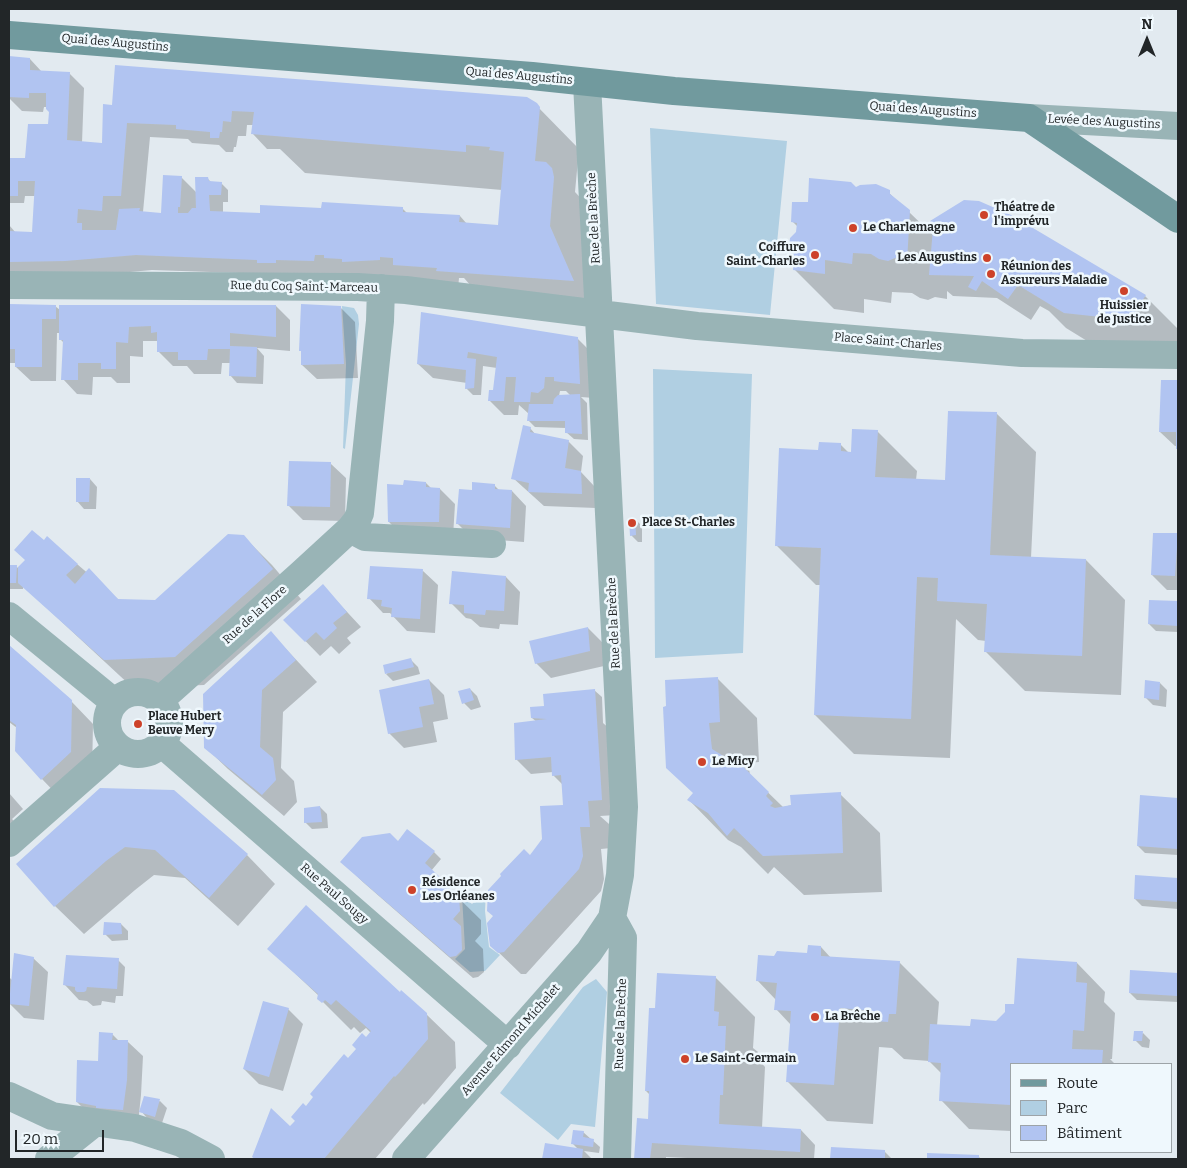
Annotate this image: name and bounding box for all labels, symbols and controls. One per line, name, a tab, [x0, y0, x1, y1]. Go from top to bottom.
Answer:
north arrow	[1122, 15, 1172, 65]
text: N	[1142, 16, 1152, 33]
street label: Quai des Augustins	[61, 31, 169, 55]
street label: Quai des Augustins	[465, 64, 573, 88]
street label: Quai des Augustins	[869, 99, 977, 121]
street label: Levée des Augustins	[1047, 112, 1161, 132]
street label: Rue de la Brèche	[584, 172, 604, 264]
place label: Théatre de l'imprévu	[994, 201, 1055, 229]
marker: Théatre de l'imprévu	[978, 209, 990, 221]
place label: Le Charlemagne	[863, 221, 955, 235]
marker: Le Charlemagne	[847, 222, 859, 234]
place label: Coiffure Saint-Charles	[726, 241, 805, 269]
marker: Coiffure Saint-Charles	[809, 249, 821, 261]
place label: Les Augustins	[897, 251, 977, 265]
marker: Les Augustins	[981, 252, 993, 264]
place label: Réunion des Assureurs Maladie	[1001, 260, 1107, 288]
marker: Réunion des Assureurs Maladie	[985, 268, 997, 280]
street label: Rue du Coq Saint-Marceau	[230, 279, 378, 295]
marker: Huissier de Justice	[1118, 285, 1130, 297]
place label: Huissier de Justice	[1097, 299, 1151, 327]
street label: Place Saint-Charles	[833, 330, 943, 354]
place label: Place St-Charles	[642, 516, 735, 530]
marker: Place St-Charles	[626, 517, 638, 529]
street label: Rue de la Brèche	[604, 577, 624, 669]
street label: Rue de la Flore	[220, 583, 290, 647]
place label: Place Hubert Beuve Mery	[148, 710, 221, 738]
marker: Place Hubert Beuve Mery	[132, 718, 144, 730]
place label: Le Micy	[712, 755, 754, 769]
marker: Le Micy	[696, 756, 708, 768]
street label: Rue Paul Sougy	[297, 861, 371, 927]
place label: Résidence Les Orléanes	[422, 876, 495, 904]
marker: Résidence Les Orléanes	[406, 884, 418, 896]
street label: Rue de la Brèche	[612, 978, 630, 1070]
street label: Avenue Edmond Michelet	[459, 981, 563, 1099]
place label: La Brêche	[825, 1010, 880, 1024]
marker: La Brêche	[809, 1011, 821, 1023]
place label: Le Saint-Germain	[695, 1052, 796, 1066]
marker: Le Saint-Germain	[679, 1053, 691, 1065]
legend	[1010, 1063, 1172, 1153]
text: Route	[1057, 1074, 1098, 1092]
text: Parc	[1057, 1099, 1088, 1117]
scale bar	[18, 1120, 106, 1152]
text: Bâtiment	[1057, 1124, 1122, 1142]
text: 20 m	[23, 1130, 58, 1148]

